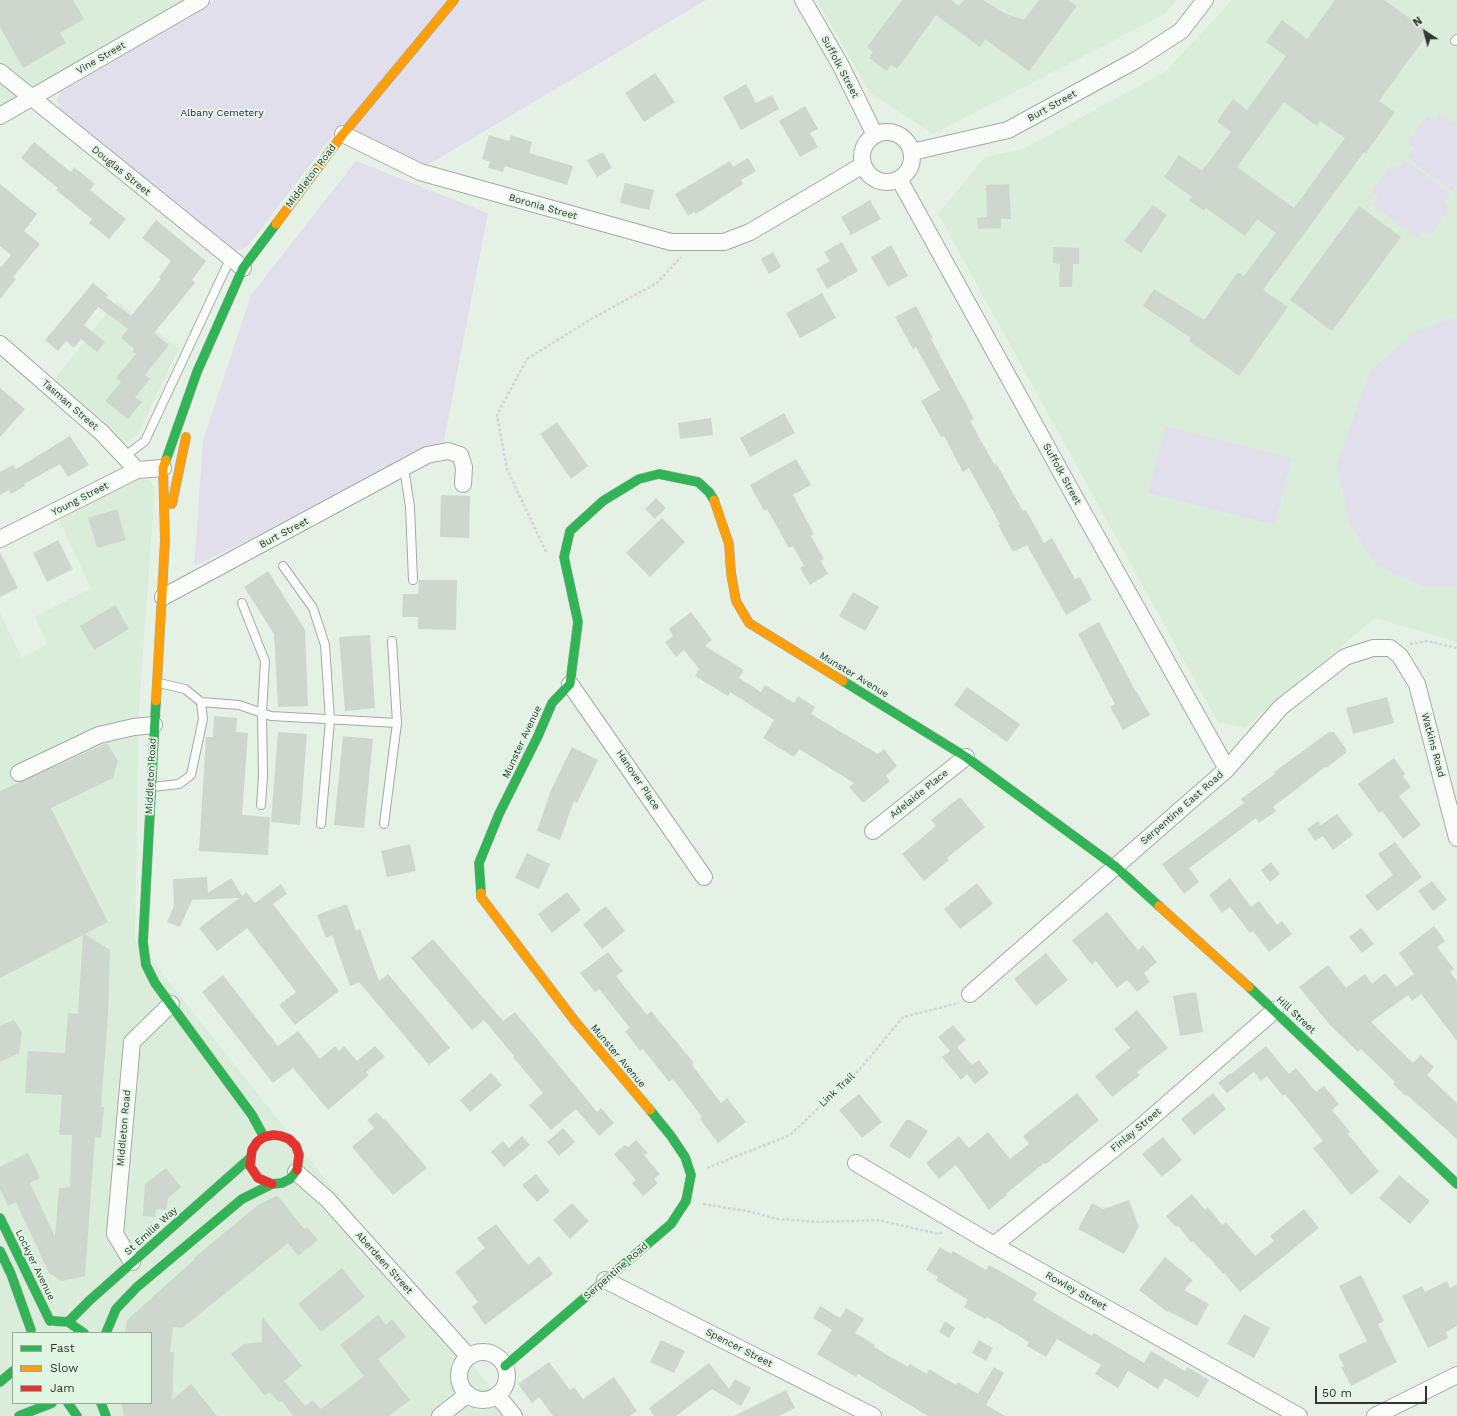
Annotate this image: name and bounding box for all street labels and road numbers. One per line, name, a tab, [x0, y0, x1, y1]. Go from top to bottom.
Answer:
street label: Suffolk Street	[819, 34, 861, 100]
street label: Vine Street	[74, 39, 128, 77]
street label: Burt Street	[1025, 88, 1079, 124]
street label: Middleton Road	[283, 142, 339, 210]
street label: Douglas Street	[89, 144, 153, 198]
street label: Boronia Street	[507, 192, 579, 222]
street label: Tasman Street	[39, 377, 101, 433]
street label: Suffolk Street	[1040, 441, 1084, 507]
street label: Young Street	[50, 480, 110, 518]
street label: Burt Street	[257, 515, 311, 551]
street label: Munster Avenue	[817, 650, 891, 700]
street label: Munster Avenue	[500, 704, 544, 780]
street label: Watkins Road	[1419, 711, 1447, 779]
street label: Middleton Road	[143, 737, 159, 815]
street label: Hanover Place	[614, 748, 662, 812]
street label: Adelaide Place	[887, 767, 951, 821]
street label: Serpentine East Road	[1138, 769, 1226, 847]
street label: Hill Street	[1274, 994, 1318, 1036]
street label: Munster Avenue	[588, 1022, 648, 1090]
street label: Link Trail	[817, 1070, 857, 1110]
street label: Middleton Road	[115, 1089, 133, 1167]
street label: Finlay Street	[1108, 1105, 1164, 1155]
street label: St Emilie Way	[122, 1204, 180, 1258]
street label: Lockyer Avenue	[13, 1228, 57, 1302]
street label: Aberdeen Street	[353, 1229, 415, 1297]
street label: Serpentine Road	[581, 1240, 651, 1302]
street label: Rowley Street	[1043, 1269, 1109, 1313]
street label: Spencer Street	[704, 1326, 774, 1370]

